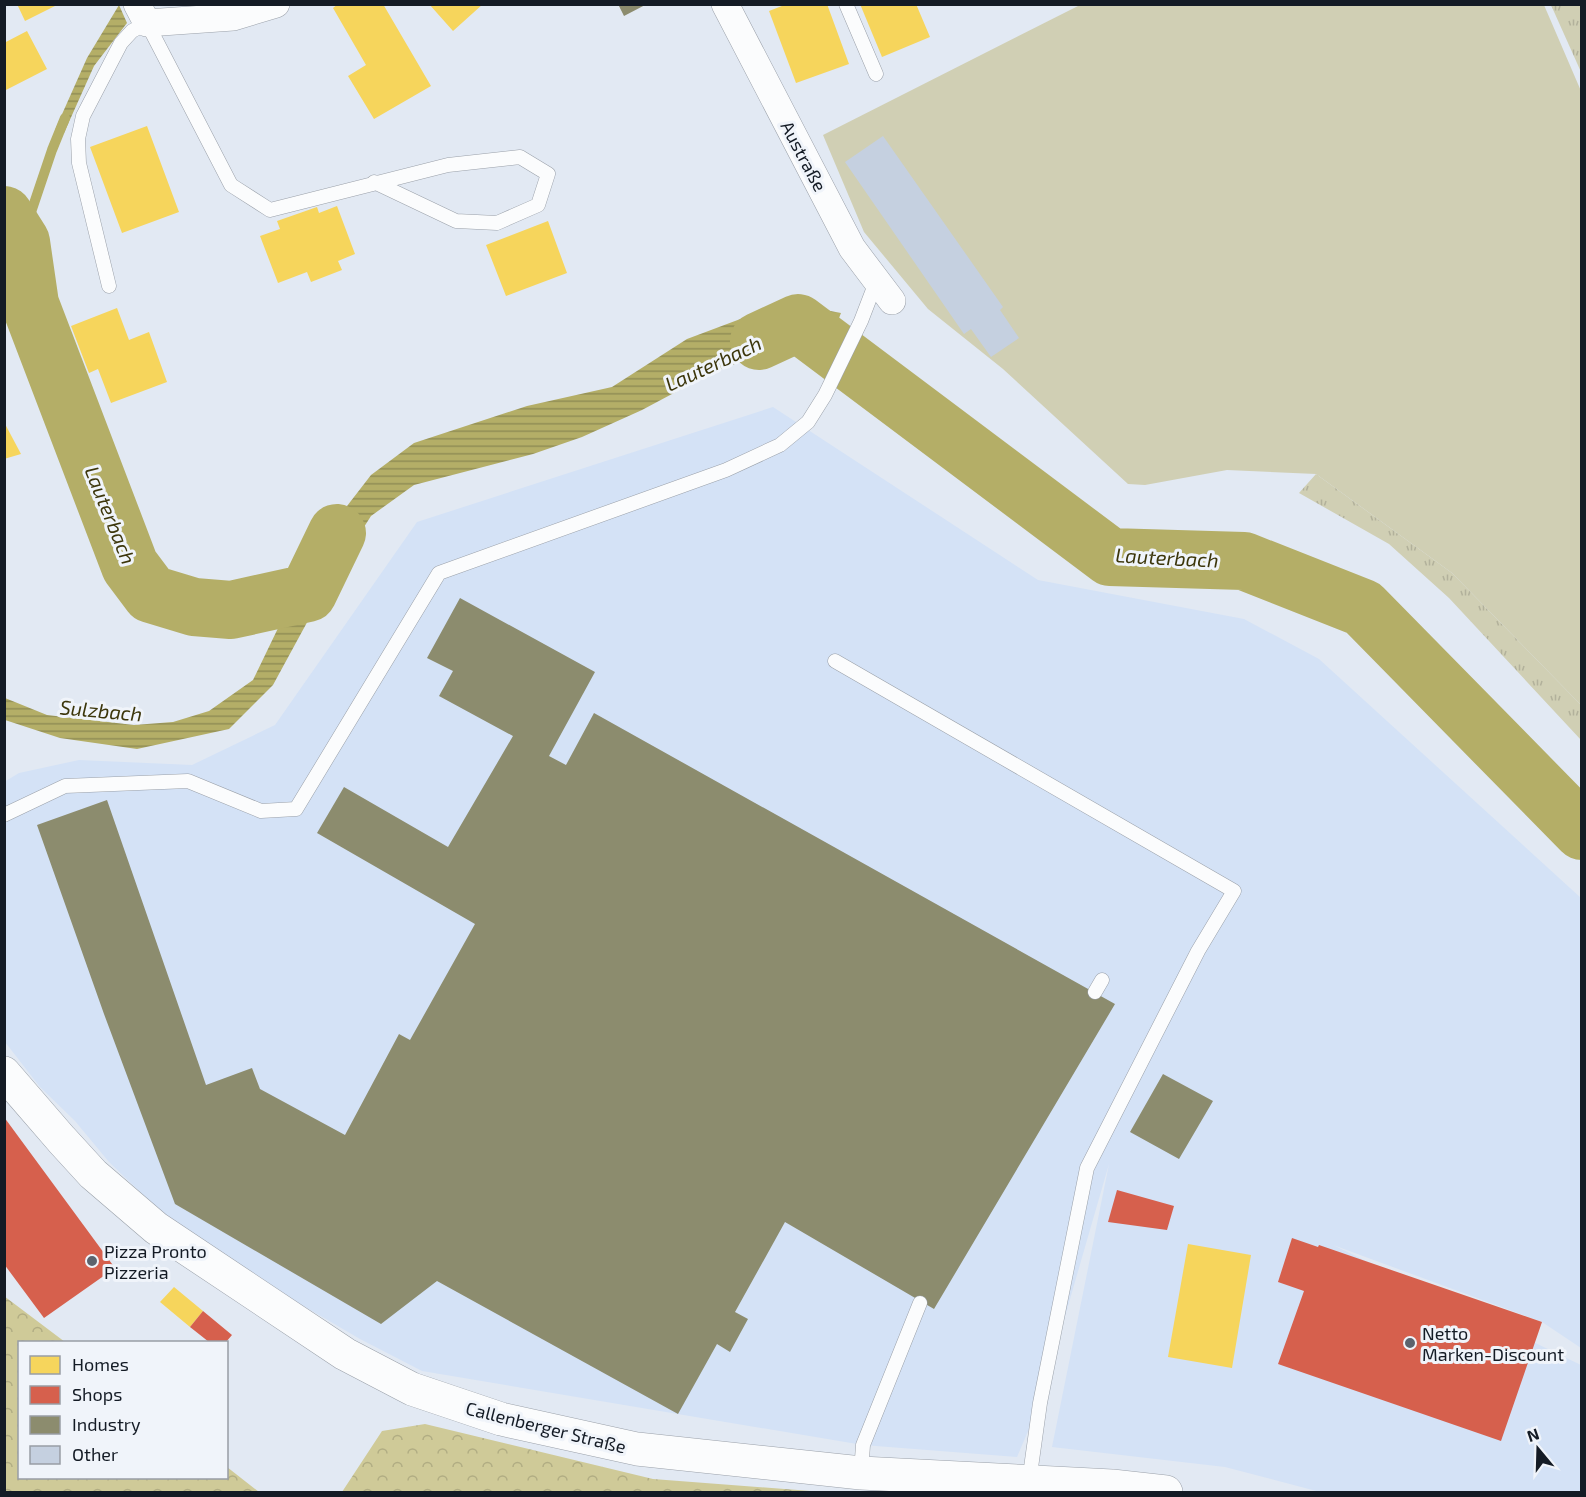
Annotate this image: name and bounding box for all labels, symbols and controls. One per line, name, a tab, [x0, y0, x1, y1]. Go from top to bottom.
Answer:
street label: Austraße	[776, 117, 832, 195]
water label: Lauterbach	[661, 330, 765, 396]
water label: Lauterbach	[81, 463, 141, 567]
water label: Lauterbach	[1115, 542, 1219, 572]
water label: Sulzbach	[59, 694, 143, 726]
place label: Pizza Pronto Pizzeria	[104, 1240, 207, 1283]
marker: Pizza Pronto Pizzeria	[85, 1254, 99, 1268]
place label: Netto Marken-Discount	[1422, 1322, 1564, 1365]
marker: Netto Marken-Discount	[1403, 1336, 1417, 1350]
legend	[18, 1341, 228, 1479]
text: Homes	[72, 1353, 129, 1375]
text: Shops	[72, 1383, 122, 1405]
street label: Callenberger Straße	[464, 1396, 628, 1458]
text: Industry	[72, 1413, 141, 1435]
north arrow	[1508, 1419, 1568, 1479]
text: N	[1524, 1423, 1542, 1445]
text: Other	[72, 1443, 118, 1465]

